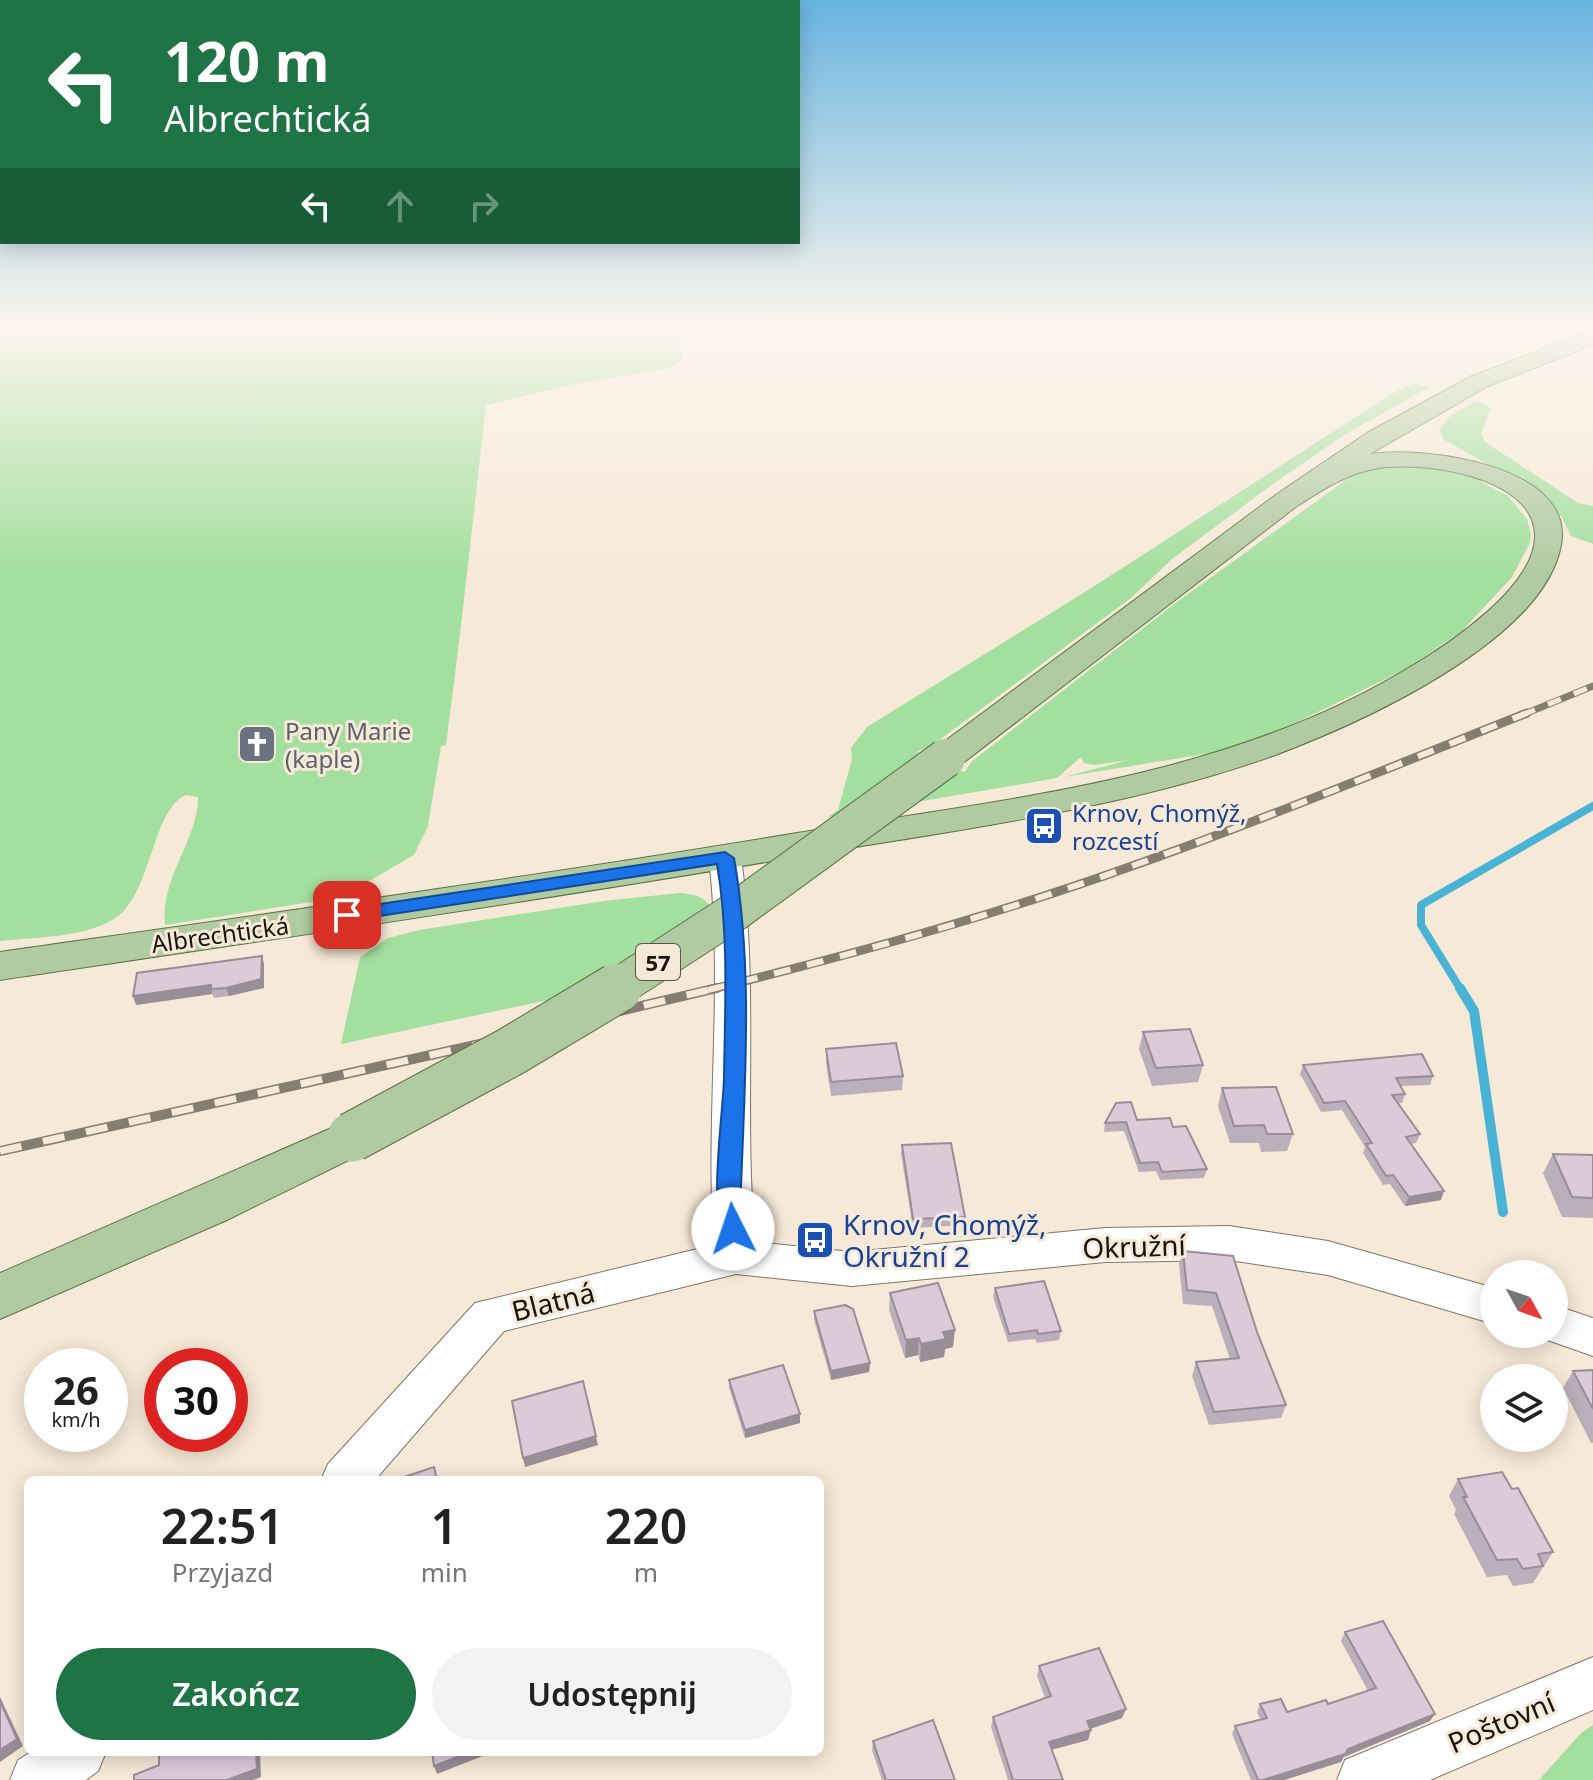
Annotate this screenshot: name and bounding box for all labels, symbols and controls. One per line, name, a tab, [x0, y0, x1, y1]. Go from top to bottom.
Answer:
text: 120 m	[164, 22, 329, 98]
icon: left	[32, 32, 136, 136]
text: Albrechtická	[164, 94, 371, 143]
icon: left	[294, 184, 338, 228]
icon: ahead	[378, 184, 422, 228]
icon: right	[462, 184, 506, 228]
place label: Pany Marie (kaple)	[285, 714, 411, 775]
church icon: Pany Marie (kaple)	[236, 723, 278, 765]
place label: Krnov, Chomýž, rozcestí	[1072, 796, 1246, 857]
bus stop icon: Krnov, Chomýž, rozcestí	[1023, 805, 1065, 847]
pin	[313, 881, 381, 949]
icon: arrive	[325, 893, 369, 937]
street label: Albrechtická	[149, 908, 291, 960]
road number: 57	[636, 944, 680, 980]
position arrow	[691, 1187, 775, 1271]
place label: Krnov, Chomýž, Okružní 2	[843, 1205, 1047, 1275]
bus stop icon: Krnov, Chomýž, Okružní 2	[794, 1219, 836, 1261]
street label: Okružní	[1082, 1225, 1187, 1267]
north arrow	[1480, 1260, 1568, 1348]
map controls	[1480, 1260, 1568, 1452]
street label: Blatná	[508, 1272, 598, 1330]
speed limit sign: 30	[144, 1348, 248, 1452]
text: 26	[53, 1362, 99, 1417]
button: layers	[1480, 1364, 1568, 1452]
text: km/h	[51, 1406, 101, 1433]
text: 22:51	[161, 1493, 284, 1558]
text: 1	[431, 1493, 458, 1558]
text: 220	[605, 1493, 687, 1558]
text: Przyjazd	[172, 1554, 273, 1590]
text: min	[421, 1554, 468, 1590]
text: m	[634, 1554, 658, 1590]
button: Zakończ	[56, 1648, 416, 1740]
button: Udostępnij	[432, 1648, 792, 1740]
street label: Poštovní	[1442, 1682, 1561, 1761]

